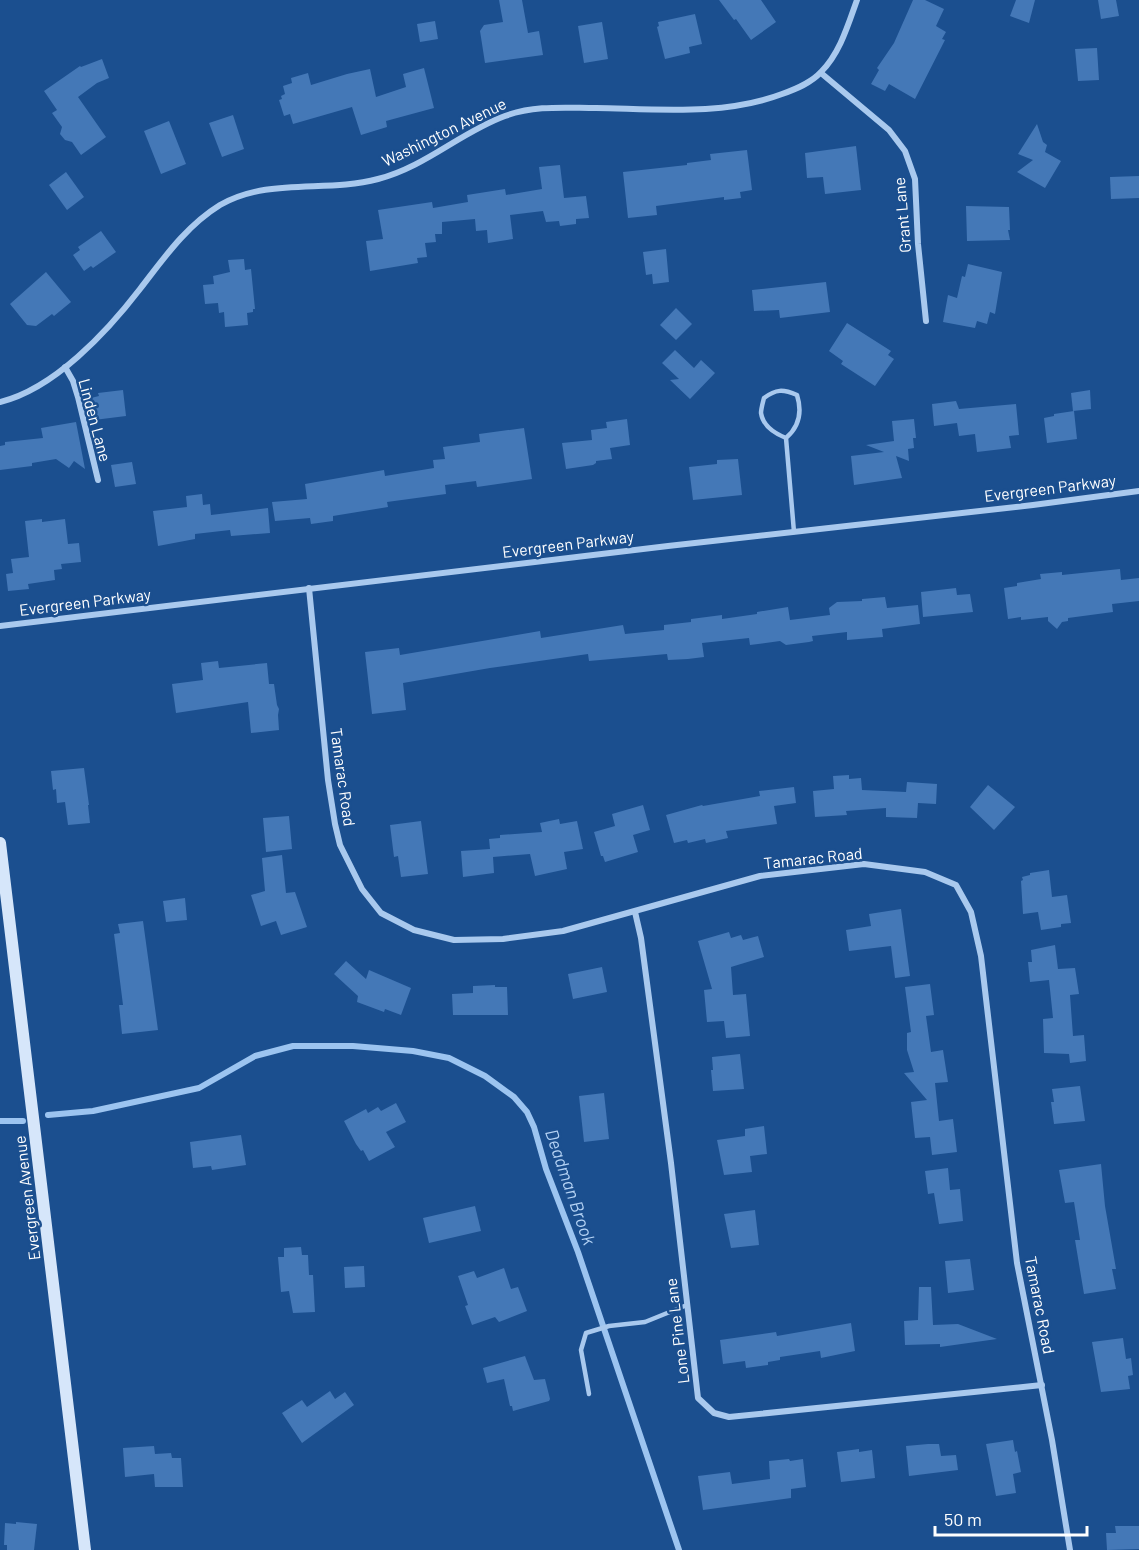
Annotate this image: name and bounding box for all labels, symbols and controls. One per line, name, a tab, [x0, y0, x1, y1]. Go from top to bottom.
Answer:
street label: Washington Avenue	[378, 93, 509, 170]
street label: Grant Lane	[889, 176, 914, 254]
street label: Linden Lane	[75, 376, 116, 463]
street label: Evergreen Parkway	[983, 470, 1118, 505]
street label: Evergreen Parkway	[501, 526, 636, 561]
street label: Evergreen Parkway	[18, 584, 153, 619]
street label: Tamarac Road	[327, 726, 360, 827]
street label: Tamarac Road	[763, 843, 863, 872]
water label: Deadman Brook	[541, 1126, 601, 1248]
street label: Evergreen Avenue	[9, 1135, 44, 1261]
street label: Tamarac Road	[1022, 1254, 1059, 1355]
street label: Lone Pine Lane	[661, 1277, 692, 1385]
scale bar	[935, 1499, 1086, 1537]
text: 50 m	[944, 1508, 982, 1530]

